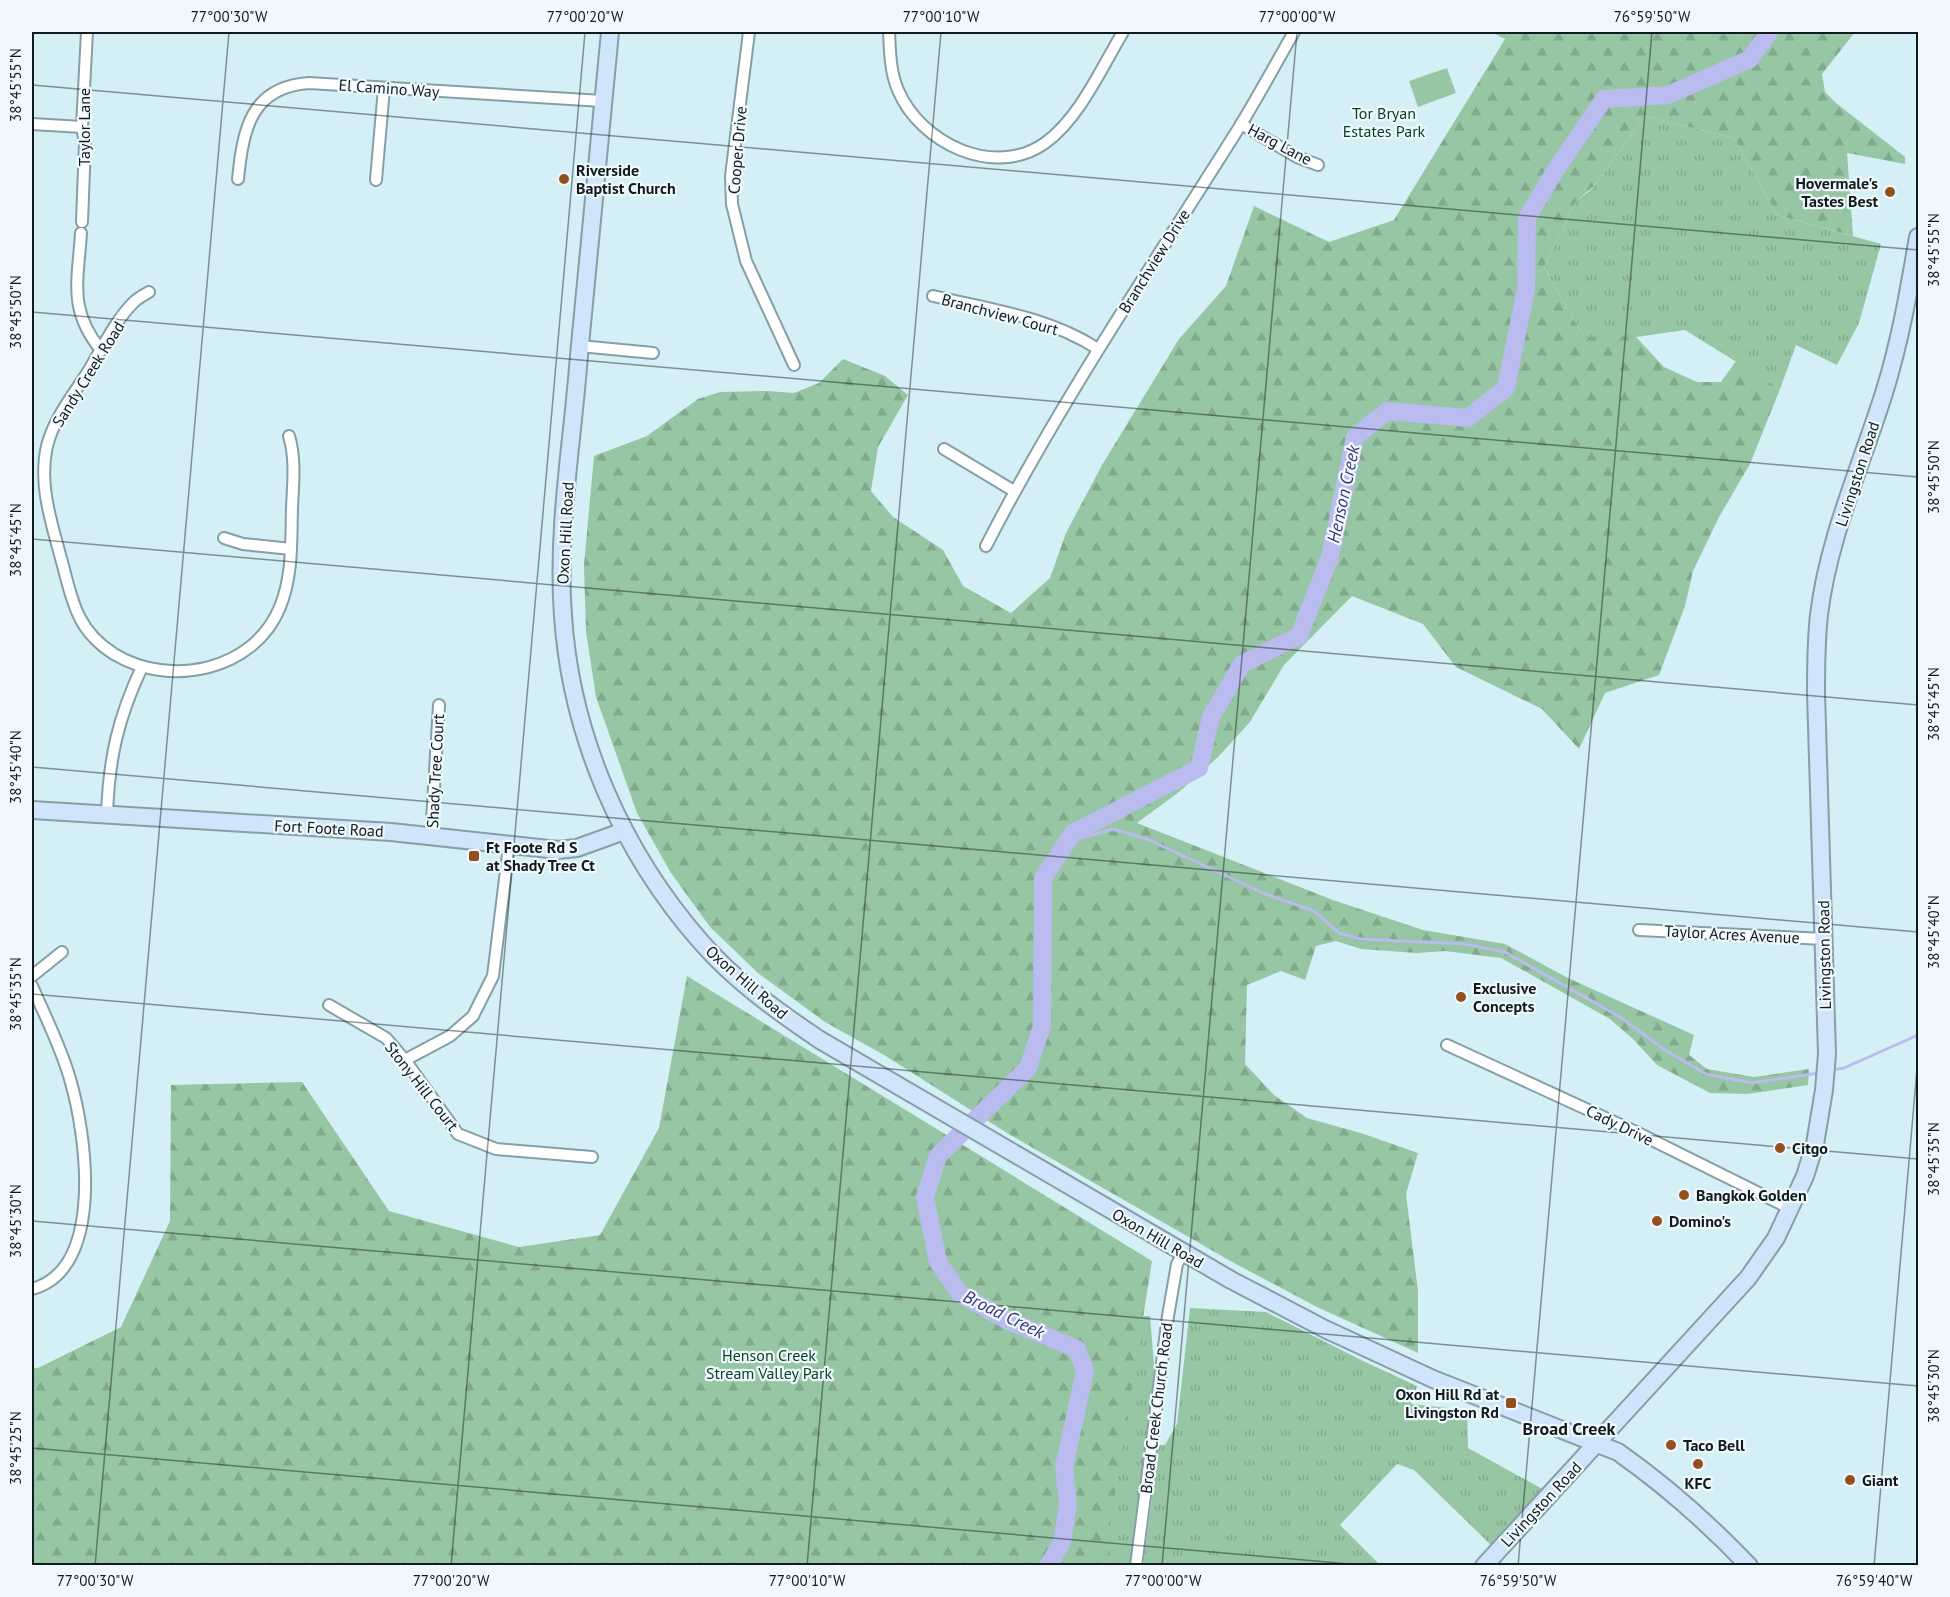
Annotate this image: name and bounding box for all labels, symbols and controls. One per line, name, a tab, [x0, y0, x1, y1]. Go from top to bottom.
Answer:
text: 77°00'30"W	[191, 7, 268, 26]
text: 77°00'20"W	[547, 7, 624, 26]
text: 77°00'10"W	[903, 7, 980, 26]
text: 77°00'00"W	[1259, 7, 1336, 26]
text: 76°59'50"W	[1614, 7, 1691, 26]
text: 38°45'55"N	[6, 48, 25, 122]
street label: El Camino Way	[338, 75, 441, 102]
street label: Taylor Lane	[74, 88, 94, 166]
park label: Tor Bryan Estates Park	[1343, 103, 1426, 141]
street label: Cooper Drive	[723, 105, 751, 195]
street label: Harg Lane	[1245, 119, 1315, 169]
place label: Riverside Baptist Church	[576, 160, 676, 198]
marker: Riverside Baptist Church	[557, 172, 571, 186]
place label: Hovermale's Tastes Best	[1795, 173, 1878, 211]
marker: Hovermale's Tastes Best	[1883, 185, 1897, 199]
street label: Branchview Drive	[1114, 205, 1194, 317]
text: 38°45'55"N	[1924, 213, 1943, 287]
text: 38°45'50"N	[6, 275, 25, 349]
street label: Branchview Court	[939, 289, 1061, 339]
street label: Sandy Creek Road	[48, 318, 128, 430]
street label: Livingston Road	[1831, 419, 1883, 529]
text: 38°45'50"N	[1924, 440, 1943, 514]
water label: Henson Creek	[1321, 442, 1365, 545]
street label: Oxon Hill Road	[552, 481, 578, 585]
text: 38°45'45"N	[6, 503, 25, 577]
text: 38°45'45"N	[1924, 667, 1943, 741]
street label: Shady Tree Court	[422, 713, 448, 829]
text: 38°45'40"N	[6, 730, 25, 804]
street label: Fort Foote Road	[274, 815, 384, 841]
place label: Ft Foote Rd S at Shady Tree Ct	[486, 837, 595, 875]
marker: Ft Foote Rd S at Shady Tree Ct	[467, 849, 481, 863]
text: 38°45'40"N	[1924, 895, 1943, 969]
street label: Livingston Road	[1813, 900, 1835, 1010]
street label: Taylor Acres Avenue	[1664, 920, 1800, 948]
street label: Oxon Hill Road	[702, 941, 792, 1023]
text: 38°45'35"N	[6, 957, 25, 1031]
place label: Exclusive Concepts	[1473, 978, 1536, 1016]
marker: Exclusive Concepts	[1454, 990, 1468, 1004]
street label: Stony Hill Court	[381, 1037, 463, 1135]
street label: Cady Drive	[1583, 1100, 1657, 1150]
text: 38°45'35"N	[1924, 1122, 1943, 1196]
place label: Citgo	[1792, 1138, 1828, 1158]
marker: Citgo	[1773, 1141, 1787, 1155]
text: 38°45'30"N	[6, 1184, 25, 1258]
place label: Bangkok Golden	[1696, 1185, 1807, 1205]
marker: Bangkok Golden	[1677, 1188, 1691, 1202]
street label: Oxon Hill Road	[1109, 1204, 1207, 1272]
place label: Domino's	[1669, 1211, 1731, 1231]
marker: Domino's	[1650, 1214, 1664, 1228]
water label: Broad Creek	[960, 1284, 1049, 1344]
street label: Broad Creek Church Road	[1136, 1321, 1176, 1495]
park label: Henson Creek Stream Valley Park	[706, 1345, 832, 1383]
text: 38°45'30"N	[1924, 1349, 1943, 1423]
place label: Oxon Hill Rd at Livingston Rd	[1395, 1384, 1499, 1422]
marker: Oxon Hill Rd at Livingston Rd	[1504, 1396, 1518, 1410]
text: 38°45'25"N	[6, 1411, 25, 1485]
district label: Broad Creek	[1523, 1417, 1616, 1440]
place label: Taco Bell	[1683, 1435, 1745, 1455]
marker: Taco Bell	[1664, 1438, 1678, 1452]
street label: Livingston Road	[1496, 1457, 1586, 1551]
marker: KFC	[1691, 1457, 1705, 1471]
place label: Giant	[1862, 1470, 1899, 1490]
place label: KFC	[1685, 1473, 1712, 1493]
marker: Giant	[1843, 1473, 1857, 1487]
text: 77°00'30"W	[57, 1571, 134, 1590]
text: 77°00'20"W	[413, 1571, 490, 1590]
text: 77°00'10"W	[769, 1571, 846, 1590]
text: 77°00'00"W	[1125, 1571, 1202, 1590]
text: 76°59'50"W	[1480, 1571, 1557, 1590]
text: 76°59'40"W	[1836, 1571, 1913, 1590]

